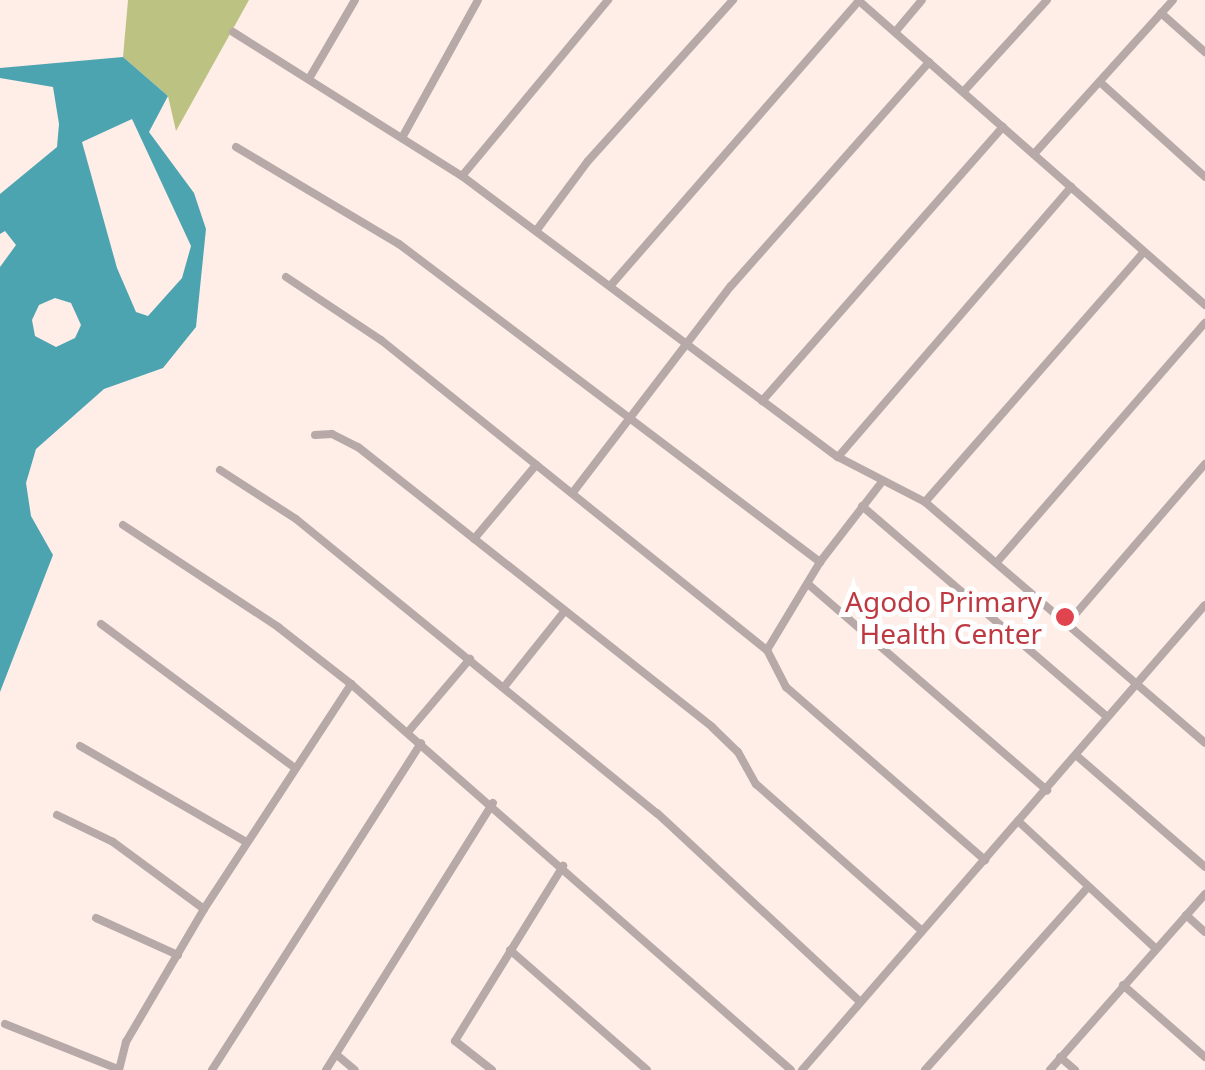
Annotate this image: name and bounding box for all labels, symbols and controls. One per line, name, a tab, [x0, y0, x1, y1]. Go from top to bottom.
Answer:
place label: Agodo Primary Health Center	[845, 584, 1042, 650]
marker: Agodo Primary Health Center	[1052, 604, 1078, 630]

